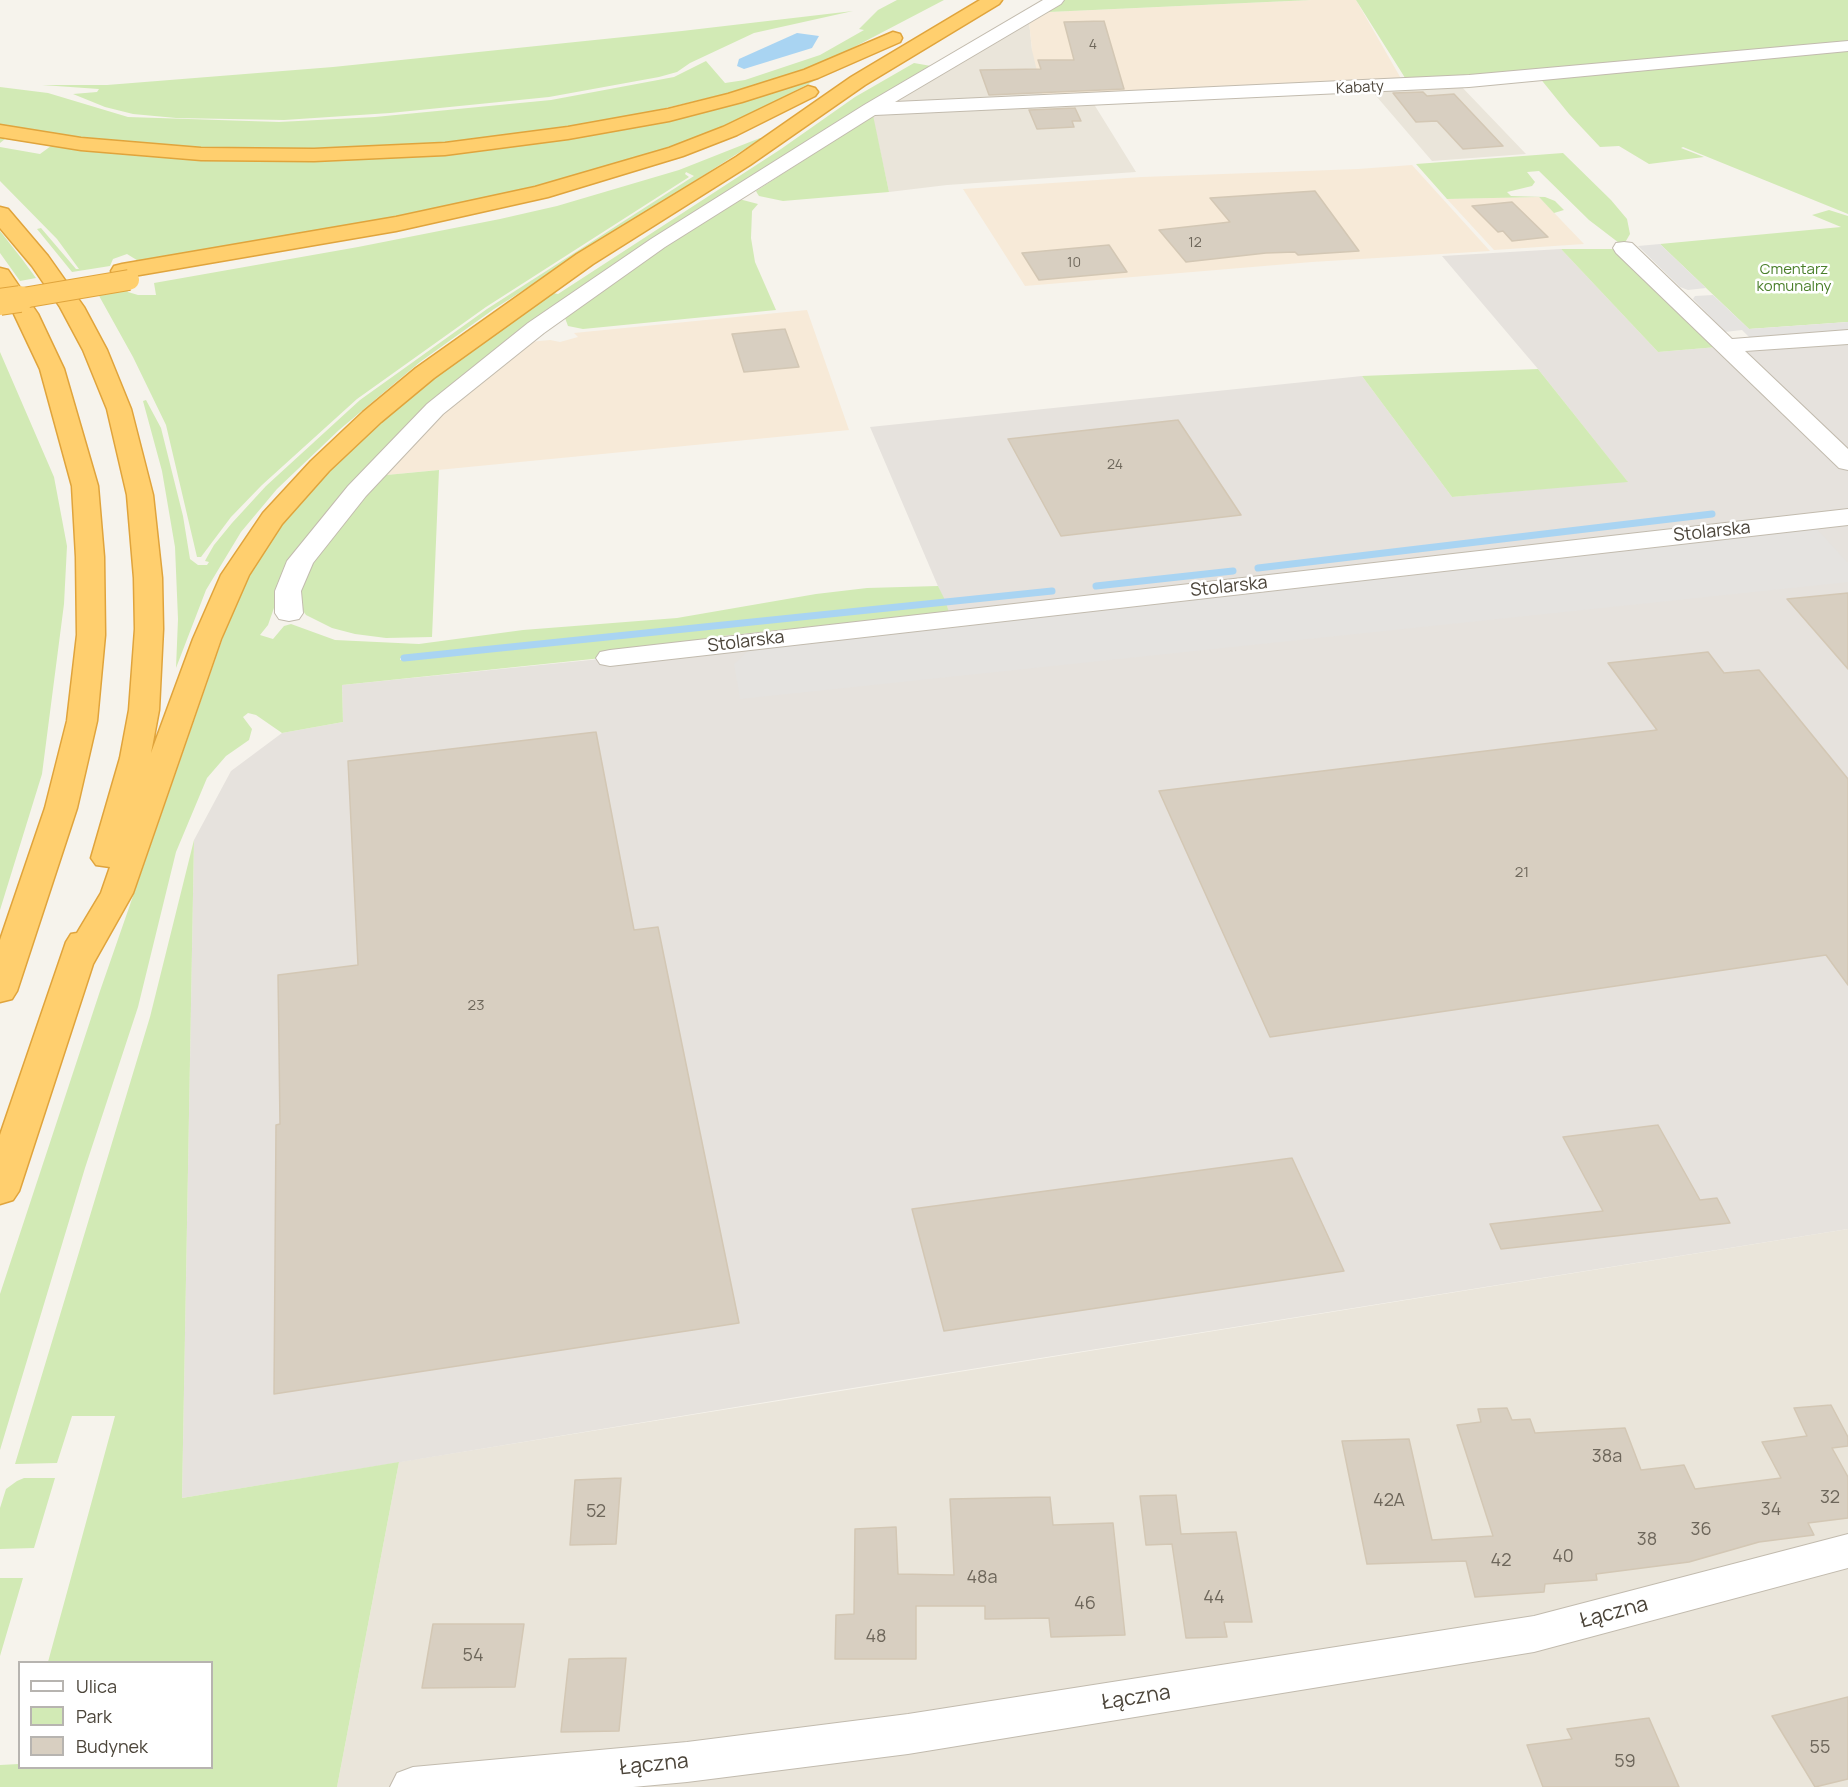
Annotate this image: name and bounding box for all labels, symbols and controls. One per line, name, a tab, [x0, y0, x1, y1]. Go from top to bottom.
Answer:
house number: 4	[1089, 37, 1097, 53]
street label: Kabaty	[1335, 78, 1385, 98]
house number: 12	[1188, 235, 1202, 251]
house number: 10	[1067, 255, 1081, 271]
park label: Cmentarz komunalny	[1756, 261, 1832, 296]
house number: 24	[1107, 457, 1123, 473]
street label: Stolarska	[1672, 517, 1752, 547]
street label: Stolarska	[1189, 572, 1269, 602]
street label: Stolarska	[706, 627, 786, 657]
house number: 21	[1515, 864, 1529, 882]
house number: 23	[468, 997, 484, 1015]
house number: 38a	[1592, 1446, 1622, 1468]
house number: 32	[1820, 1487, 1840, 1509]
house number: 42A	[1373, 1490, 1405, 1512]
house number: 34	[1761, 1499, 1781, 1521]
house number: 52	[586, 1501, 606, 1523]
house number: 36	[1690, 1519, 1712, 1541]
house number: 38	[1637, 1529, 1657, 1551]
house number: 40	[1552, 1546, 1574, 1568]
house number: 42	[1491, 1550, 1511, 1572]
house number: 48a	[966, 1567, 998, 1589]
house number: 44	[1203, 1587, 1225, 1609]
street label: Łączna	[1577, 1592, 1651, 1634]
house number: 46	[1074, 1593, 1096, 1615]
house number: 48	[865, 1626, 887, 1648]
house number: 54	[462, 1645, 484, 1667]
legend	[18, 1661, 213, 1769]
text: Ulica	[76, 1674, 117, 1698]
street label: Łączna	[1100, 1680, 1172, 1716]
text: Park	[76, 1704, 112, 1728]
text: Budynek	[76, 1734, 148, 1758]
house number: 55	[1810, 1737, 1830, 1759]
street label: Łączna	[618, 1749, 690, 1781]
house number: 59	[1614, 1751, 1636, 1773]

